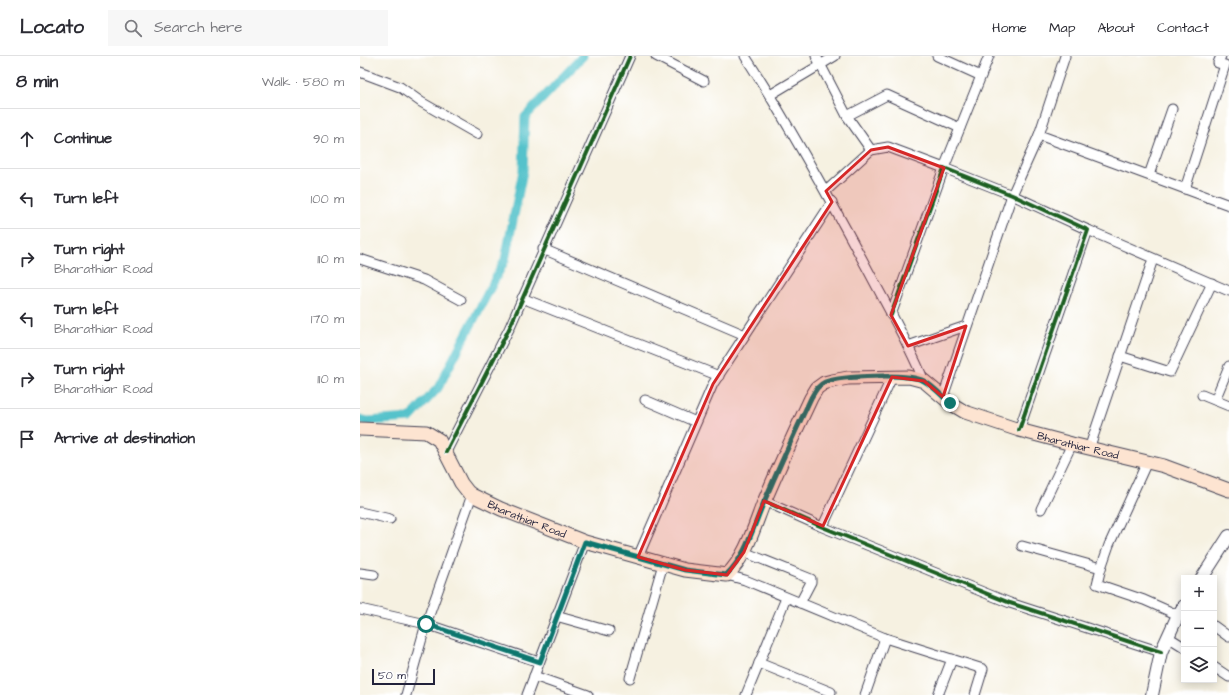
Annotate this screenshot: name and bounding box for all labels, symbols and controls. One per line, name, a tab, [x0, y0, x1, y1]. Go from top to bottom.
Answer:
search box	[108, 10, 388, 46]
text: Locato	[20, 14, 84, 41]
icon: search	[122, 17, 144, 39]
text: Search here	[154, 17, 242, 38]
text: Home	[992, 18, 1027, 38]
text: Map	[1049, 18, 1075, 38]
text: About	[1097, 18, 1135, 38]
text: Contact	[1157, 18, 1209, 38]
text: 8 min	[16, 70, 58, 94]
text: Walk · 580 m	[262, 73, 344, 91]
icon: ahead	[16, 128, 38, 150]
text: Continue	[54, 128, 112, 149]
text: 90 m	[313, 130, 344, 148]
icon: left	[16, 188, 38, 210]
text: Turn left	[54, 188, 118, 209]
text: 100 m	[311, 190, 344, 208]
text: Turn right	[54, 239, 125, 260]
icon: right	[16, 248, 38, 270]
text: 110 m	[317, 250, 344, 268]
text: Bharathiar Road	[54, 260, 153, 278]
text: Turn left	[54, 299, 118, 320]
icon: left	[16, 308, 38, 330]
text: 170 m	[311, 310, 344, 328]
text: Bharathiar Road	[54, 320, 153, 338]
text: Turn right	[54, 359, 125, 380]
icon: right	[16, 368, 38, 390]
text: 110 m	[317, 370, 344, 388]
text: Bharathiar Road	[54, 380, 153, 398]
route end	[941, 394, 959, 412]
icon: arrive	[16, 428, 38, 450]
text: Arrive at destination	[54, 428, 195, 449]
street label: Bharathiar Road	[1036, 428, 1121, 463]
street label: Bharathiar Road	[485, 497, 569, 542]
map controls	[1181, 575, 1217, 683]
button: +	[1181, 575, 1217, 611]
button: −	[1181, 611, 1217, 647]
route start	[417, 615, 435, 633]
button: layers	[1181, 647, 1217, 683]
scale bar	[372, 667, 435, 686]
text: 50 m	[378, 668, 406, 683]

